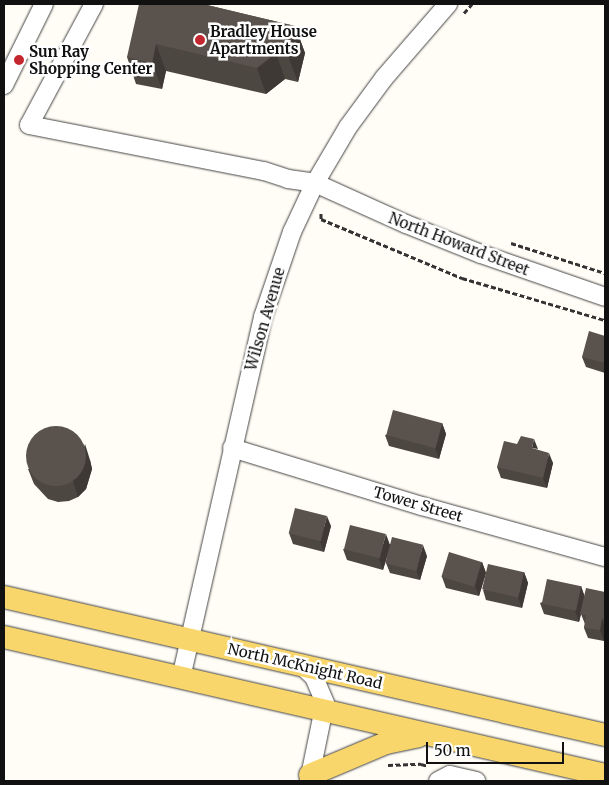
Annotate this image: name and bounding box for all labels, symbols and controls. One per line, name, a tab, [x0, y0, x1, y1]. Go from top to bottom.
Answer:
place label: Bradley House Apartments	[210, 22, 317, 57]
marker: Bradley House Apartments	[194, 34, 206, 46]
place label: Sun Ray Shopping Center	[29, 42, 152, 77]
marker: Sun Ray Shopping Center	[13, 54, 25, 66]
street label: North Howard Street	[386, 209, 532, 279]
street label: Wilson Avenue	[242, 265, 288, 373]
street label: Tower Street	[371, 483, 465, 525]
street label: North McKnight Road	[226, 639, 384, 693]
scale bar	[429, 732, 566, 764]
text: 50 m	[434, 741, 471, 760]

